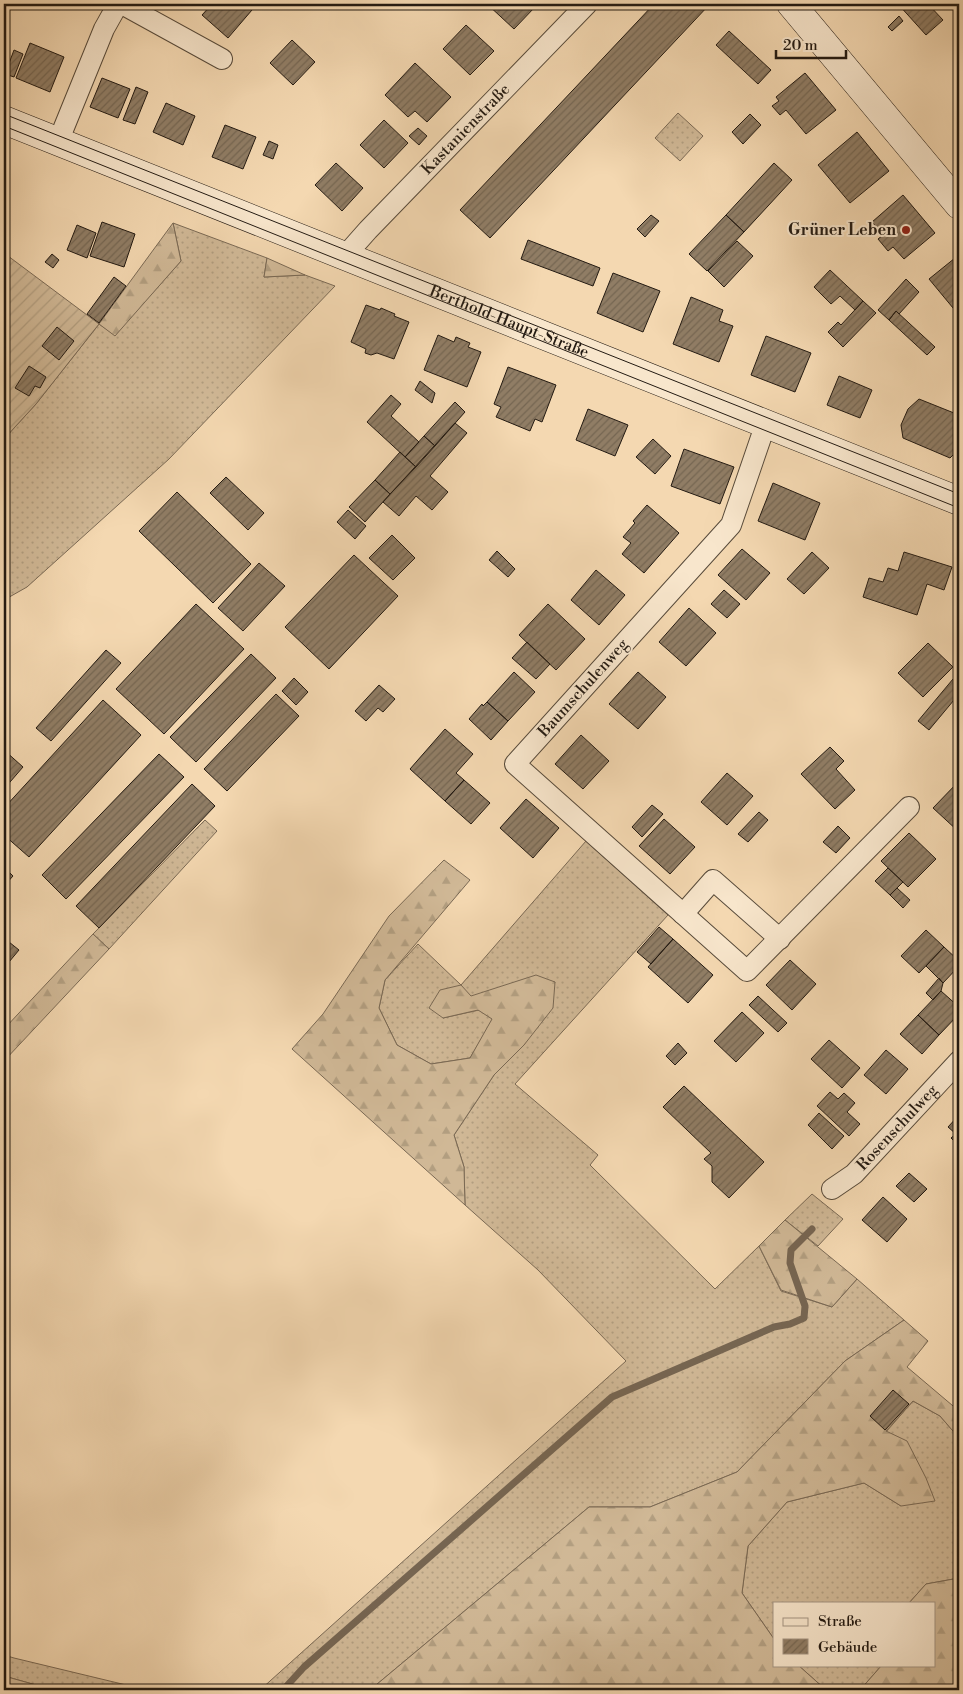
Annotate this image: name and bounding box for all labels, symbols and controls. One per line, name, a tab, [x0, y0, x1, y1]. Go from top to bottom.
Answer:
scale bar	[776, 28, 846, 60]
text: 20 m	[783, 36, 818, 55]
street label: Kastanienstraße	[417, 80, 514, 179]
place label: Grüner Leben	[788, 220, 896, 240]
marker: Grüner Leben	[900, 224, 912, 236]
street label: Berthold-Haupt-Straße	[426, 280, 592, 362]
street label: Baumschulenweg	[533, 634, 633, 742]
street label: Rosenschulweg	[852, 1080, 942, 1175]
legend	[773, 1602, 936, 1666]
text: Straße	[818, 1612, 862, 1631]
text: Gebäude	[818, 1638, 877, 1657]

